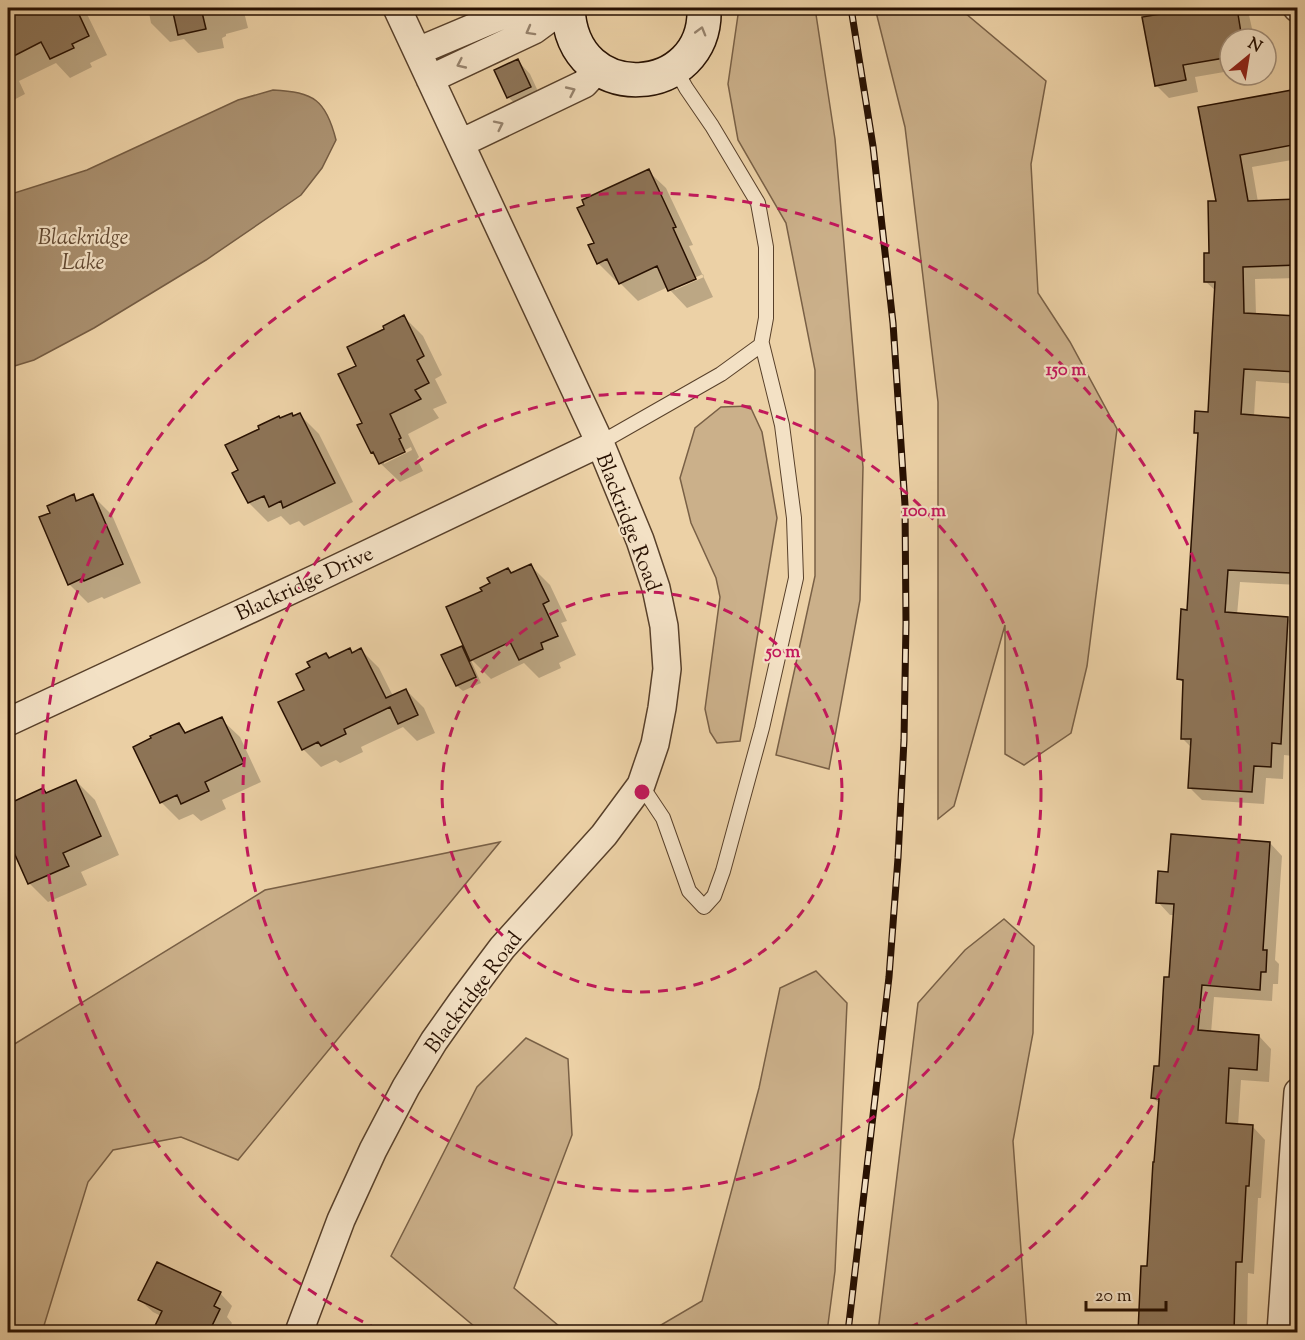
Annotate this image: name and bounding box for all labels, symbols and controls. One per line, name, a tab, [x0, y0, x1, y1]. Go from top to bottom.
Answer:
one-way arrow	[526, 24, 536, 35]
one-way arrow	[694, 26, 706, 37]
north arrow	[1218, 27, 1278, 87]
text: N	[1243, 33, 1266, 59]
one-way arrow	[457, 57, 468, 69]
one-way arrow	[564, 86, 575, 98]
one-way arrow	[493, 121, 504, 132]
water label: Blackridge Lake	[38, 223, 129, 280]
text: 150 m	[1046, 358, 1086, 384]
street label: Blackridge Road	[587, 449, 667, 596]
text: 100 m	[902, 499, 946, 525]
street label: Blackridge Drive	[231, 540, 379, 630]
text: 50 m	[764, 640, 800, 666]
centre of rings	[632, 782, 652, 802]
street label: Blackridge Road	[419, 926, 531, 1060]
scale bar	[1086, 1274, 1166, 1312]
text: 20 m	[1095, 1284, 1132, 1310]

